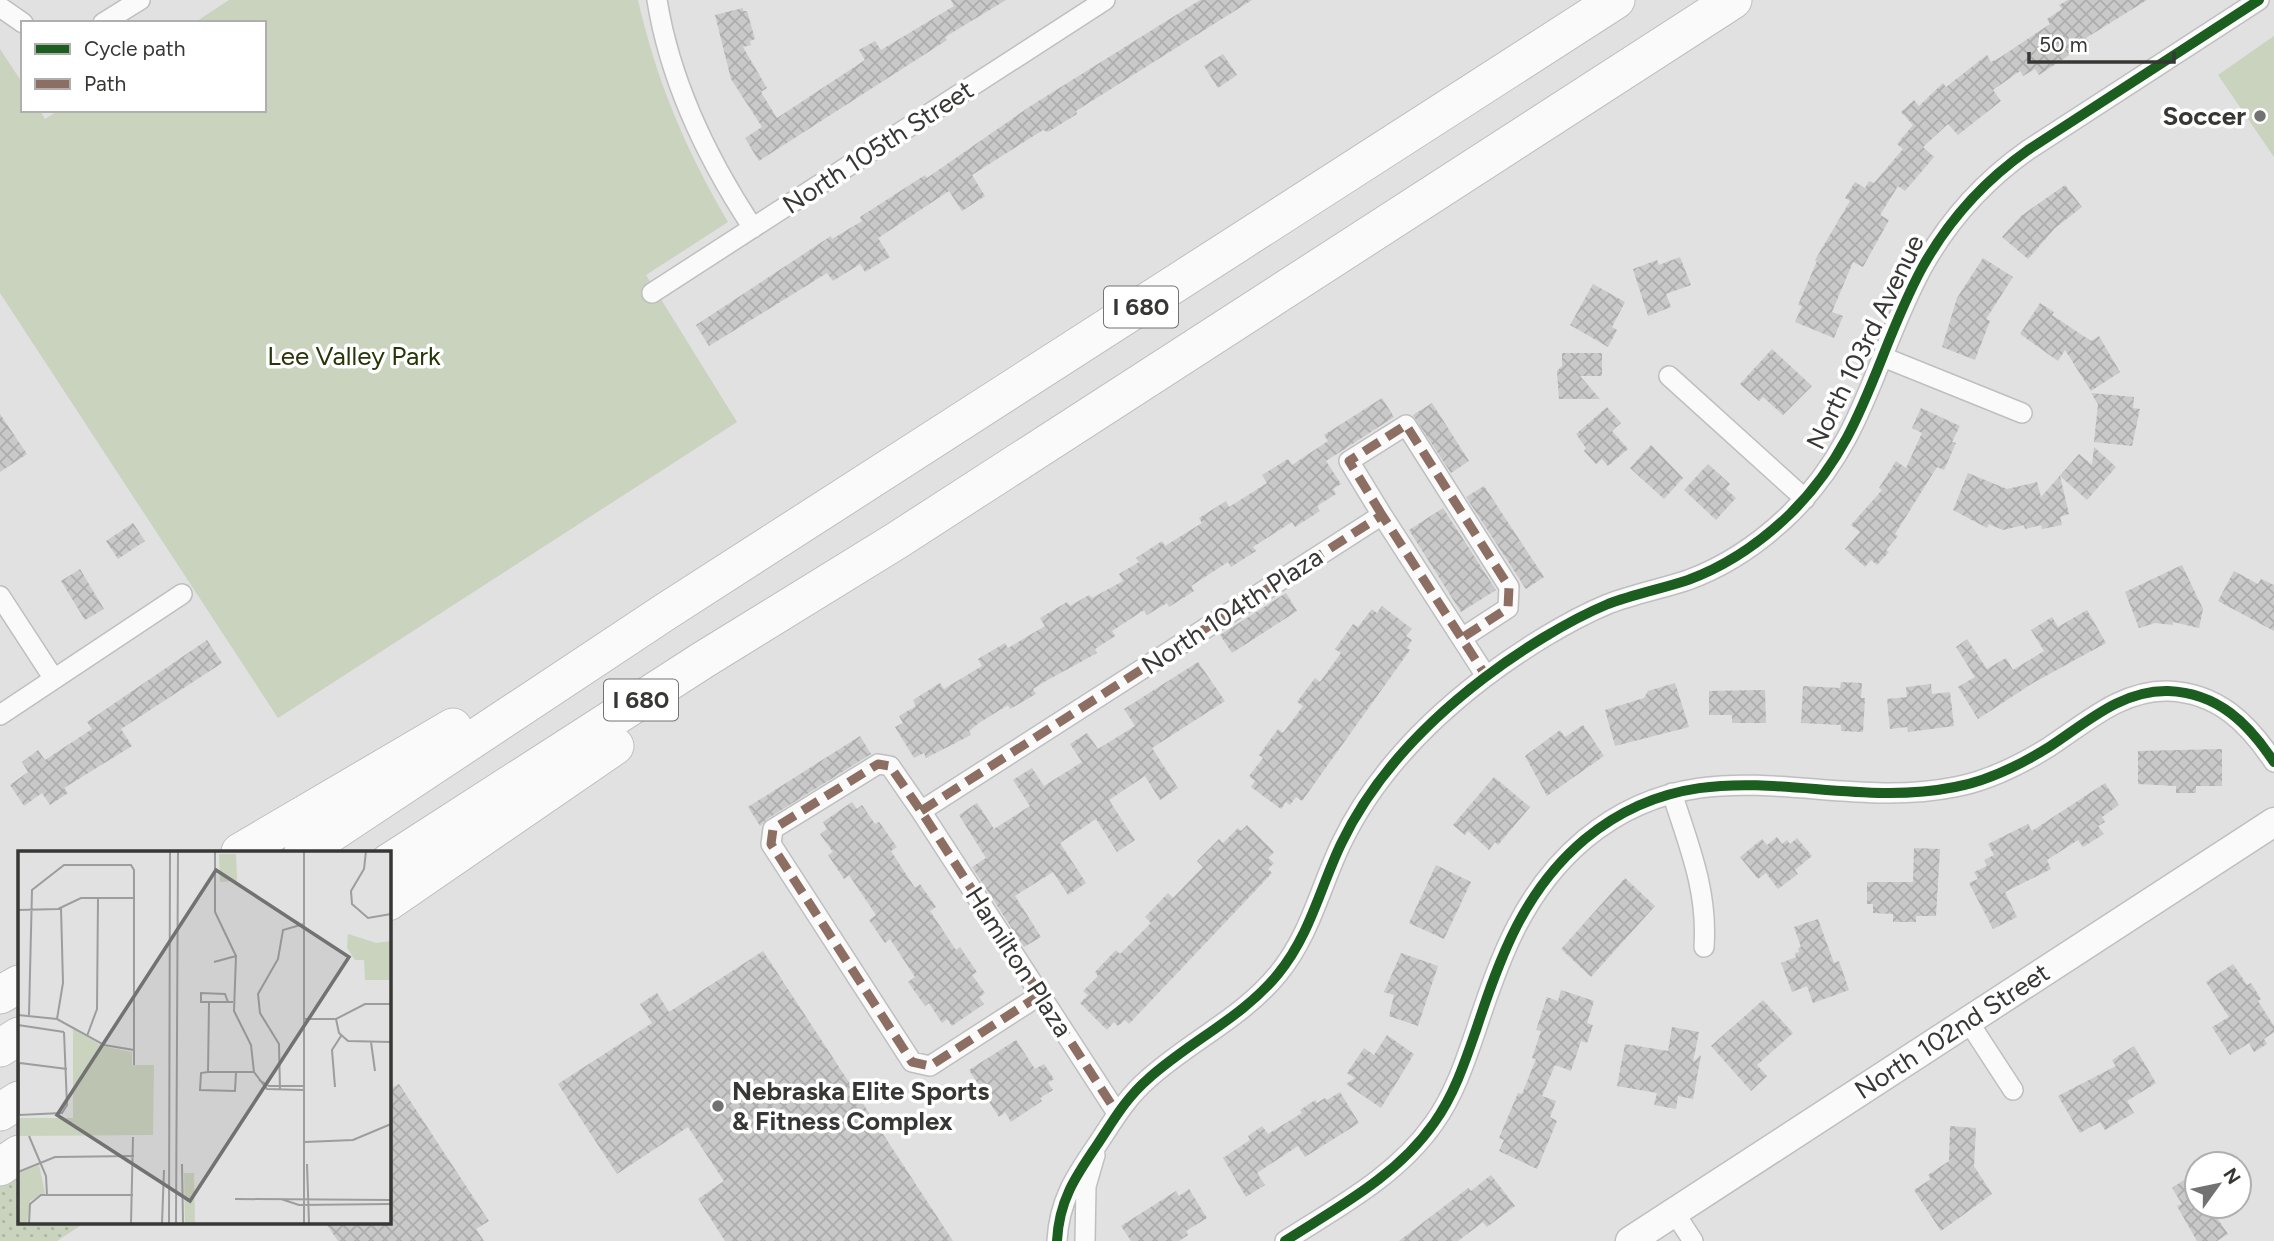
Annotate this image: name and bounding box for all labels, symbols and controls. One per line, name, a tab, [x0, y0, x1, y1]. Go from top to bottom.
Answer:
legend	[21, 21, 266, 112]
scale bar	[2029, 21, 2174, 65]
text: 50 m	[2039, 32, 2088, 57]
text: Cycle path	[84, 36, 185, 61]
text: Path	[84, 71, 126, 96]
street label: North 105th Street	[777, 73, 979, 221]
place label: Soccer	[2162, 100, 2246, 132]
marker: Soccer	[2252, 108, 2268, 124]
street label: North 103rd Avenue	[1799, 230, 1931, 454]
road number: I 680	[1104, 286, 1178, 328]
park label: Lee Valley Park	[267, 340, 441, 372]
street label: North 104th Plaza	[1136, 541, 1328, 681]
road number: I 680	[604, 680, 678, 720]
inset map	[18, 851, 390, 1224]
street label: Hamilton Plaza	[959, 881, 1079, 1043]
street label: North 102nd Street	[1849, 956, 2055, 1106]
place label: Nebraska Elite Sports & Fitness Complex	[732, 1075, 989, 1137]
marker: Nebraska Elite Sports & Fitness Complex	[710, 1098, 726, 1114]
north arrow	[2183, 1150, 2253, 1220]
text: N	[2218, 1164, 2245, 1188]

